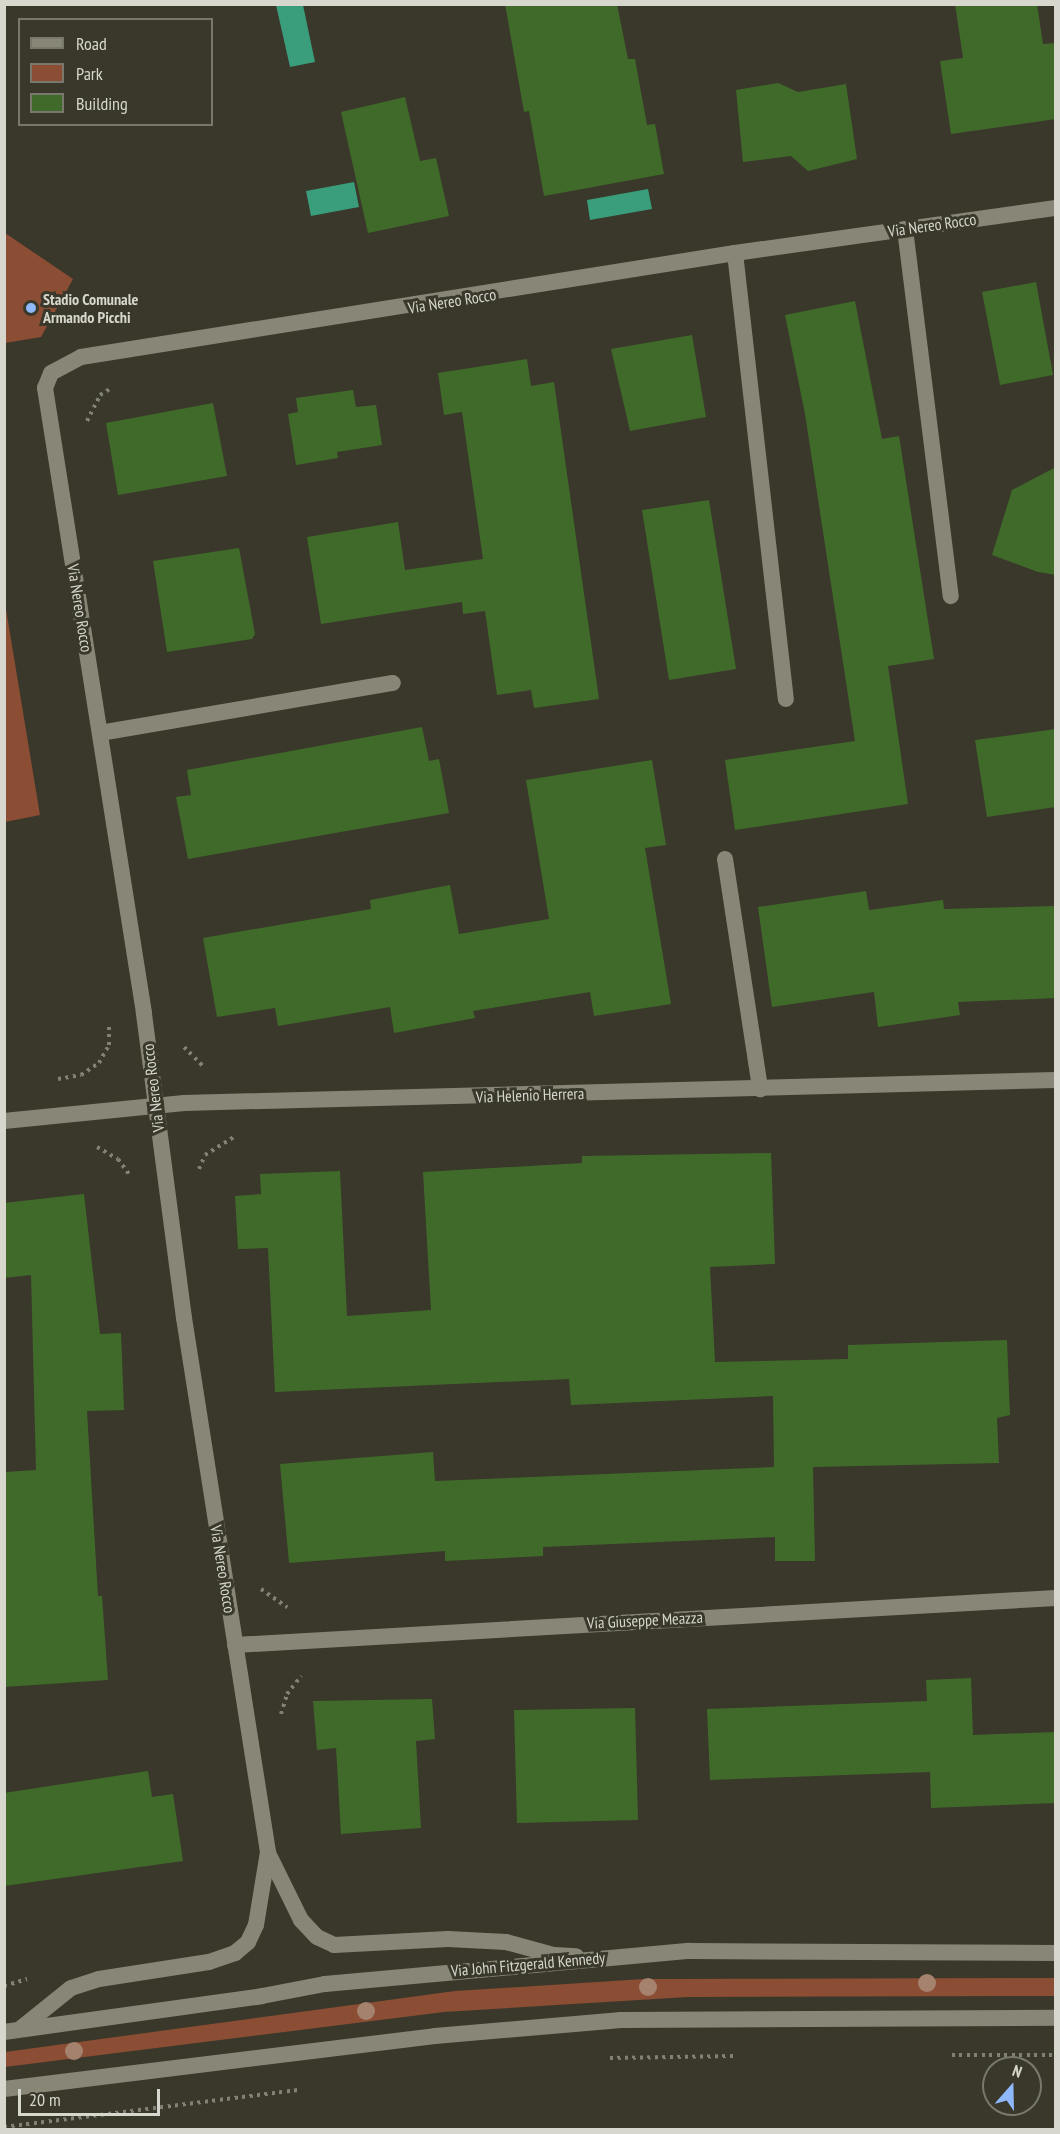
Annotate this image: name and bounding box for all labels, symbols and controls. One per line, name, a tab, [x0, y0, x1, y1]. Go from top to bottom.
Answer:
legend	[18, 18, 213, 126]
text: Road	[76, 32, 107, 55]
text: Park	[76, 62, 103, 85]
text: Building	[76, 92, 128, 115]
street label: Via Nereo Rocco	[887, 209, 977, 241]
street label: Via Nereo Rocco	[407, 285, 497, 317]
place label: Stadio Comunale Armando Picchi	[43, 289, 139, 327]
marker: Stadio Comunale Armando Picchi	[24, 301, 38, 315]
street label: Via Nereo Rocco	[64, 563, 96, 653]
street label: Via Nereo Rocco	[138, 1043, 168, 1133]
street label: Via Helenio Herrera	[476, 1084, 584, 1106]
street label: Via Nereo Rocco	[207, 1524, 239, 1614]
street label: Via Giuseppe Meazza	[587, 1607, 703, 1633]
street label: Via John Fitzgerald Kennedy	[450, 1948, 606, 1980]
north arrow	[982, 2056, 1042, 2116]
text: N	[1010, 2060, 1025, 2082]
scale bar	[21, 2077, 164, 2115]
text: 20 m	[29, 2088, 61, 2111]

